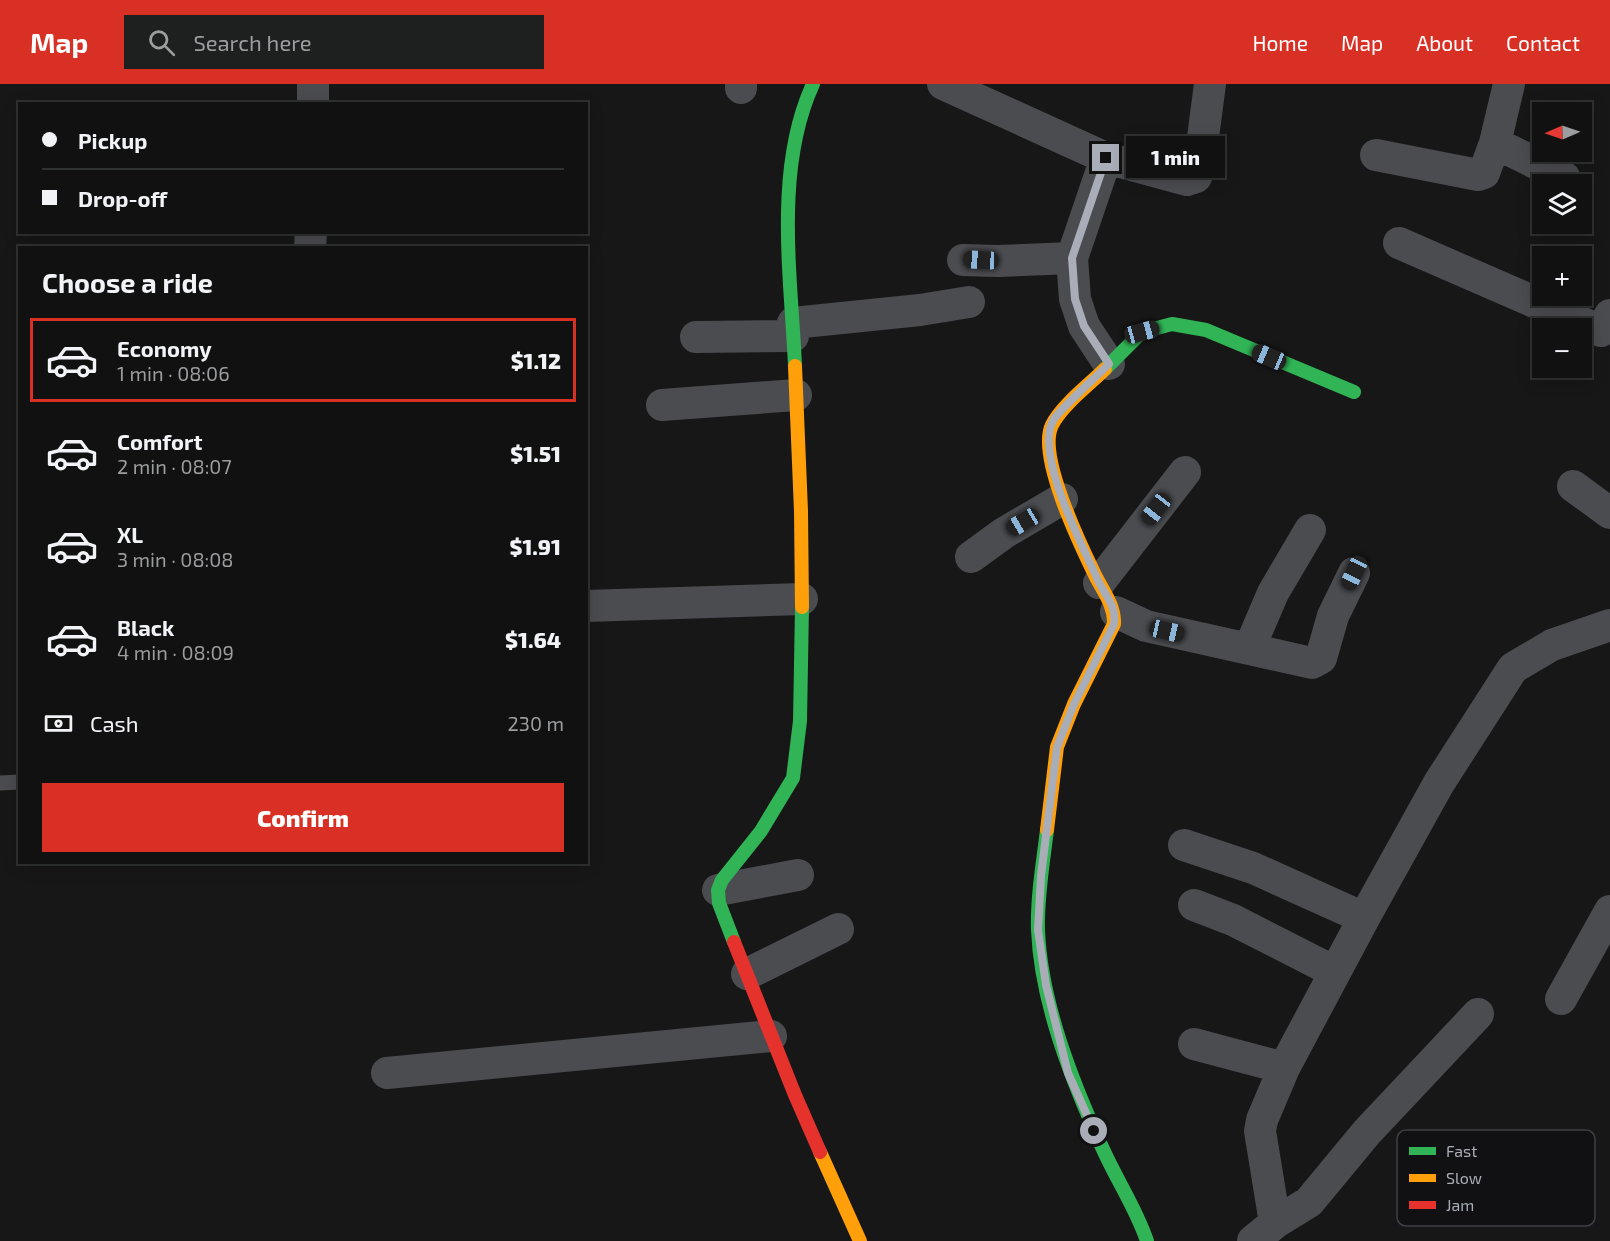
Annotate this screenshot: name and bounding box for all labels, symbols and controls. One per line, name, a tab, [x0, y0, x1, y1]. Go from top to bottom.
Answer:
search box	[124, 15, 544, 69]
text: Map	[30, 25, 88, 59]
icon: search	[145, 26, 178, 59]
text: Search here	[193, 29, 312, 55]
text: Home	[1252, 30, 1308, 55]
text: Map	[1341, 30, 1383, 55]
text: About	[1416, 30, 1473, 55]
text: Contact	[1506, 30, 1580, 55]
north arrow	[1532, 102, 1592, 162]
map controls	[1532, 102, 1592, 378]
text: Pickup	[78, 127, 147, 153]
callout: 1 min	[1127, 137, 1226, 179]
route end	[1092, 144, 1119, 171]
text: 1 min	[1151, 145, 1200, 169]
button: layers	[1532, 174, 1592, 234]
text: Drop-off	[78, 185, 167, 211]
button: +	[1532, 246, 1592, 306]
car	[963, 250, 999, 270]
text: Choose a ride	[42, 266, 213, 298]
button: −	[1532, 318, 1592, 378]
car	[1122, 319, 1162, 345]
icon: car	[45, 333, 99, 387]
text: Economy	[117, 335, 212, 361]
car	[1249, 342, 1289, 372]
text: $1.12	[511, 347, 561, 373]
text: 1 min · 08:06	[117, 361, 230, 385]
icon: car	[45, 426, 99, 480]
text: Comfort	[117, 428, 202, 454]
text: $1.51	[510, 440, 561, 466]
text: 2 min · 08:07	[117, 454, 232, 478]
car	[1138, 489, 1174, 529]
car	[1003, 505, 1043, 539]
icon: car	[45, 519, 99, 573]
text: XL	[117, 521, 143, 547]
text: $1.91	[509, 533, 561, 559]
text: 3 min · 08:08	[117, 547, 233, 571]
car	[1338, 553, 1370, 593]
icon: car	[45, 612, 99, 666]
text: Black	[117, 614, 174, 640]
car	[1147, 618, 1187, 644]
text: $1.64	[505, 626, 561, 652]
text: 4 min · 08:09	[117, 640, 234, 664]
icon: cash	[42, 707, 75, 740]
text: Cash	[90, 710, 139, 736]
text: 230 m	[508, 711, 564, 735]
button: Confirm	[42, 783, 564, 852]
route start	[1080, 1117, 1107, 1144]
legend	[1397, 1130, 1595, 1226]
text: Fast	[1446, 1141, 1477, 1160]
text: Slow	[1446, 1168, 1482, 1187]
text: Jam	[1446, 1195, 1474, 1214]

